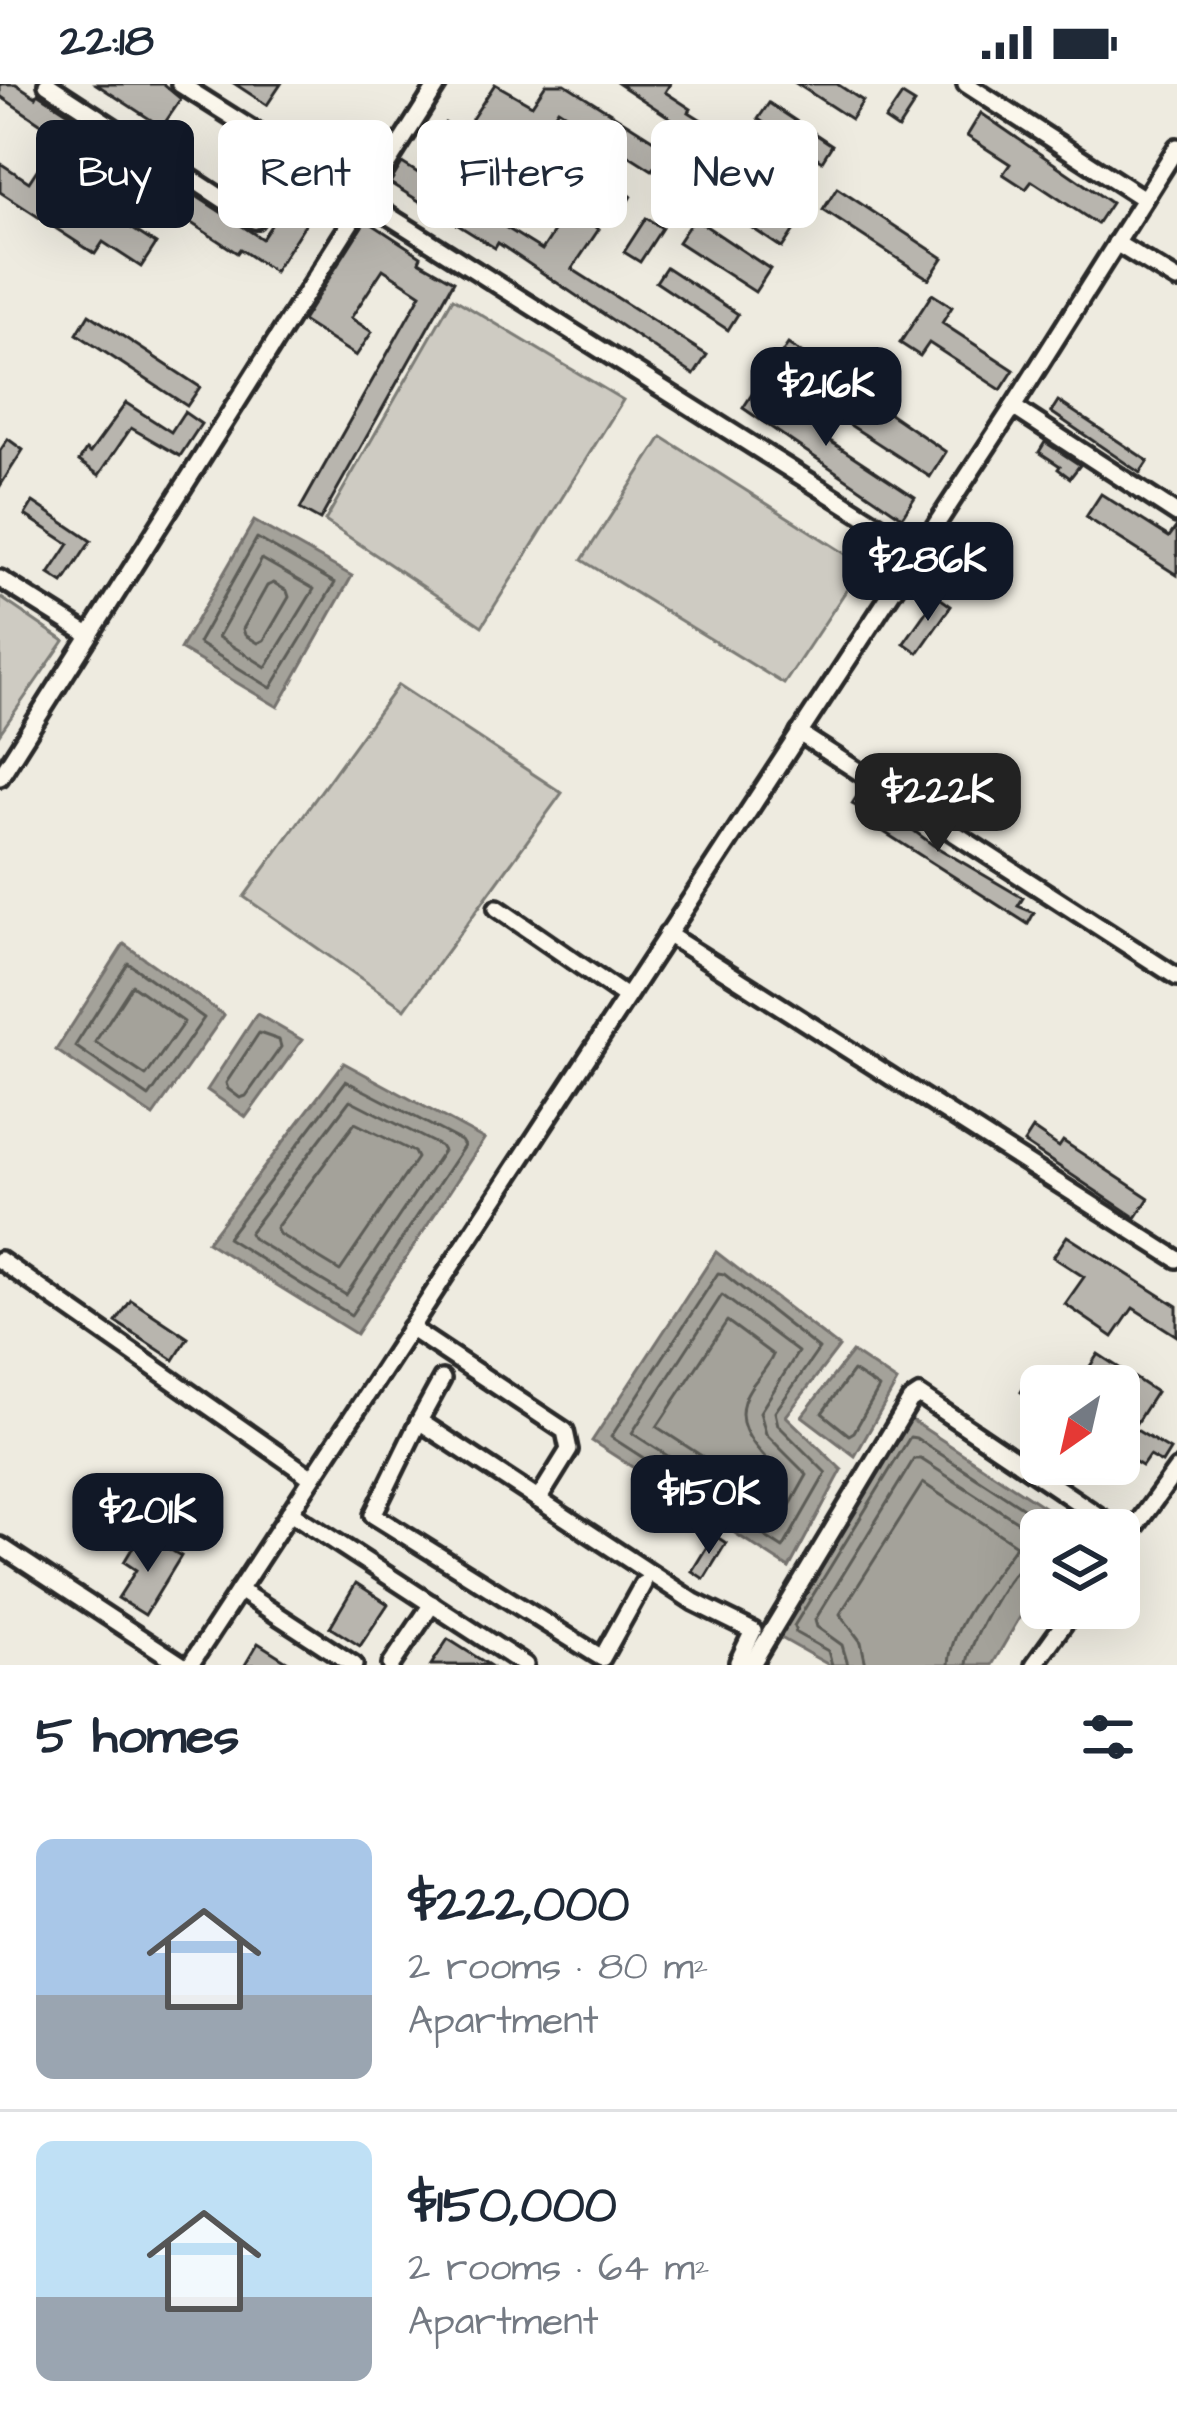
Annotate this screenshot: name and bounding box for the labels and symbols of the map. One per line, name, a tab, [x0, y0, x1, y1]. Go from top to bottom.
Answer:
pin: $216K	[742, 347, 910, 449]
pin: $286K	[844, 522, 1012, 624]
pin: $222K	[854, 753, 1022, 855]
north arrow	[1020, 1365, 1140, 1485]
pin: $150K	[625, 1455, 793, 1557]
pin: $201K	[64, 1473, 232, 1575]

